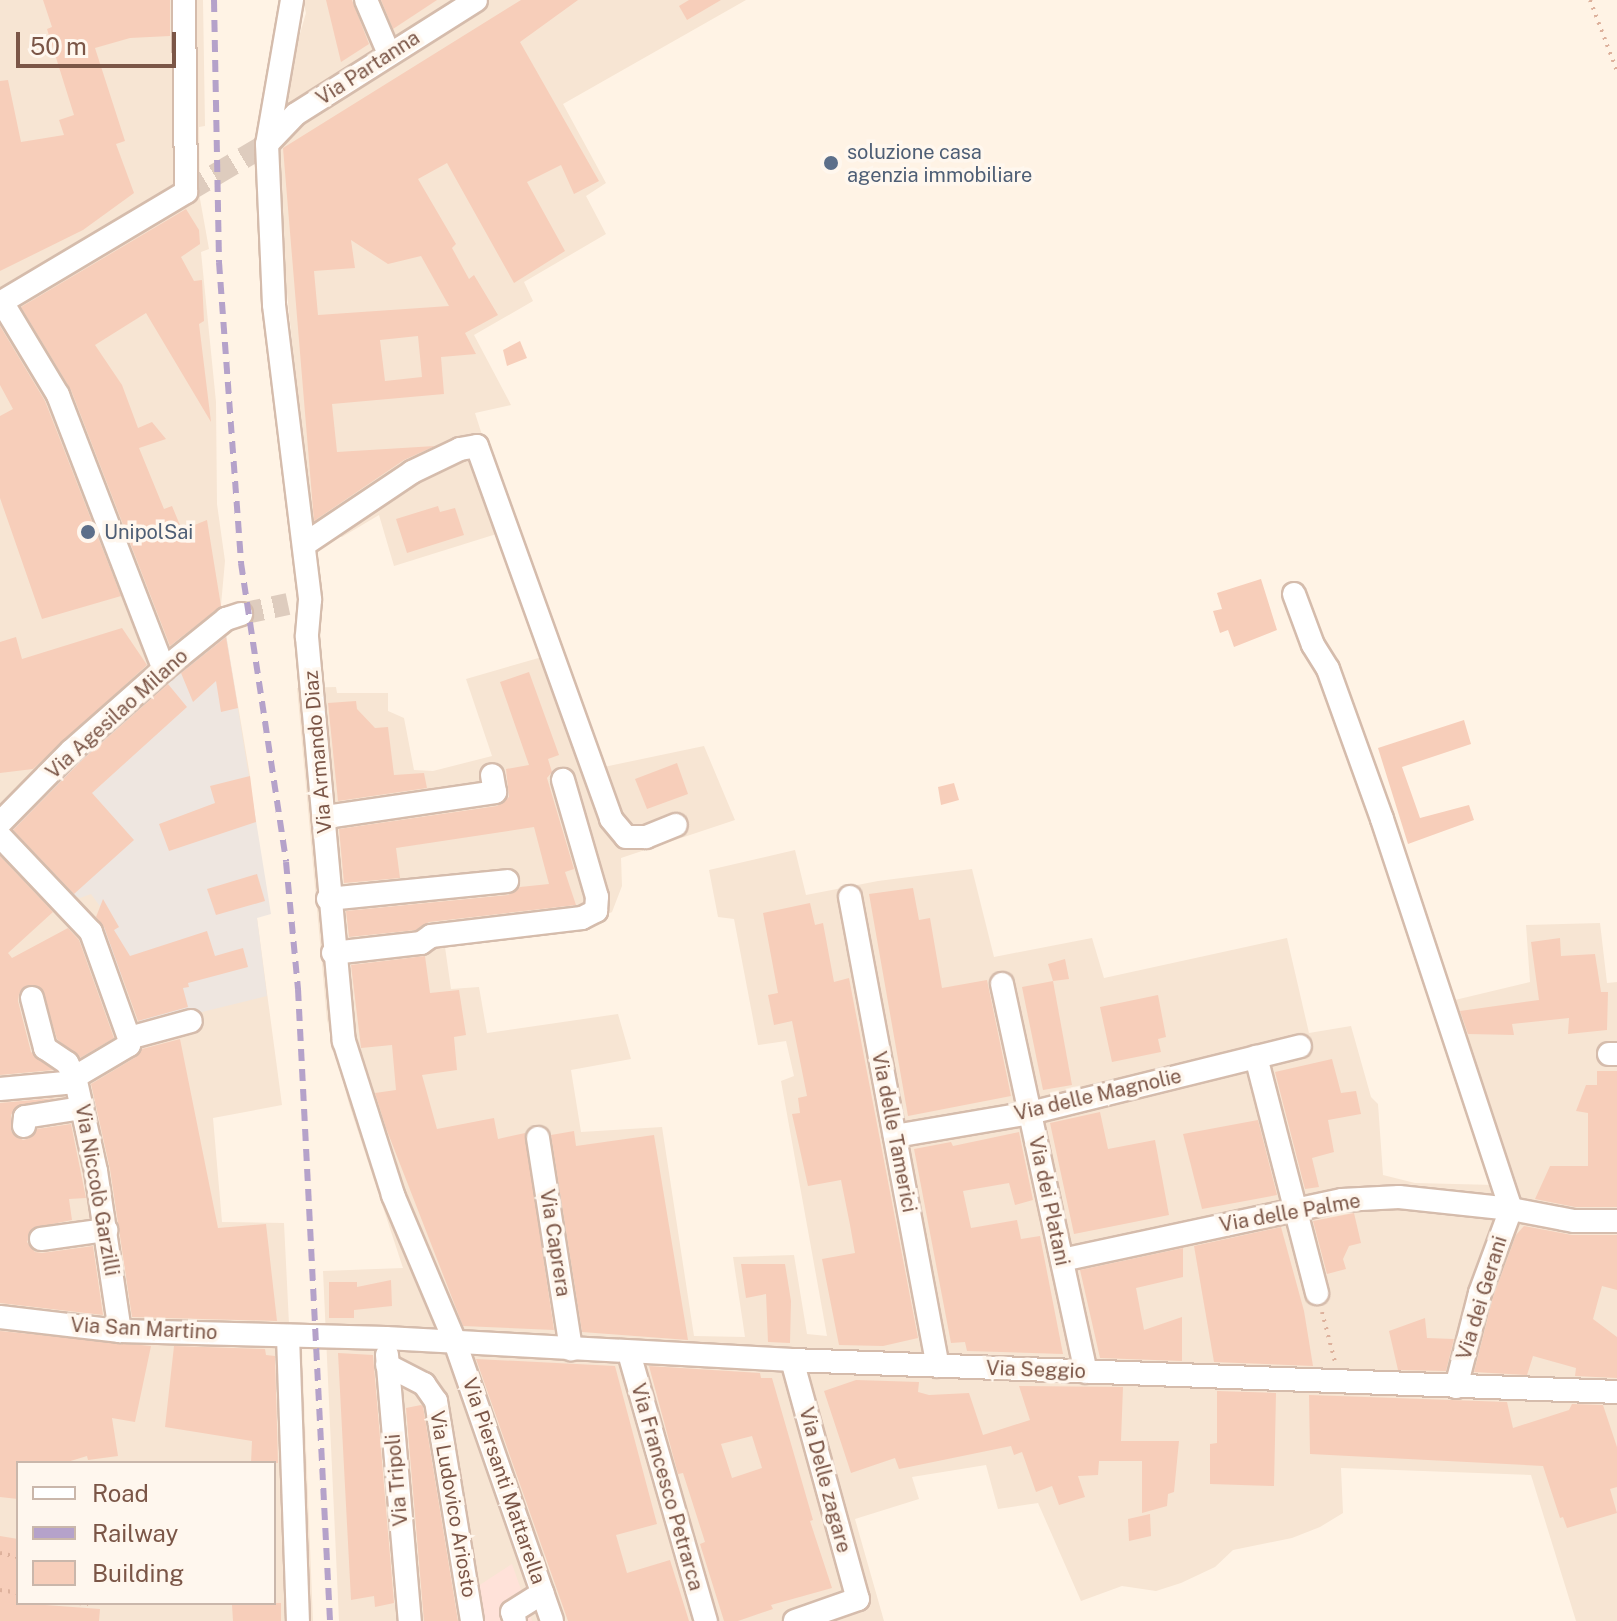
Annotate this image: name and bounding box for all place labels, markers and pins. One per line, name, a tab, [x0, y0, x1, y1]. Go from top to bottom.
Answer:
place label: soluzione casa agenzia immobiliare	[847, 140, 1032, 187]
marker: soluzione casa agenzia immobiliare	[822, 154, 840, 172]
place label: UnipolSai	[104, 520, 193, 544]
marker: UnipolSai	[79, 523, 97, 541]

